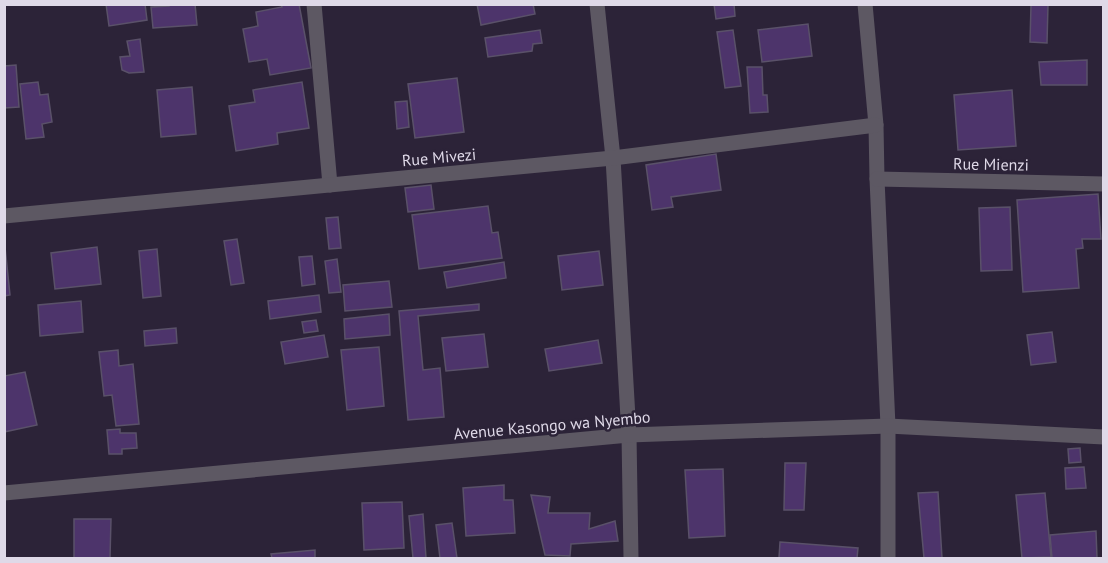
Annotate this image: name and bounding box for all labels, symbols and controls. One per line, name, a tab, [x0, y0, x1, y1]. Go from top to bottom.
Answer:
street label: Rue Mivezi	[401, 144, 477, 170]
street label: Rue Mienzi	[953, 153, 1029, 175]
street label: Avenue Kasongo wa Nyembo	[453, 406, 651, 444]

